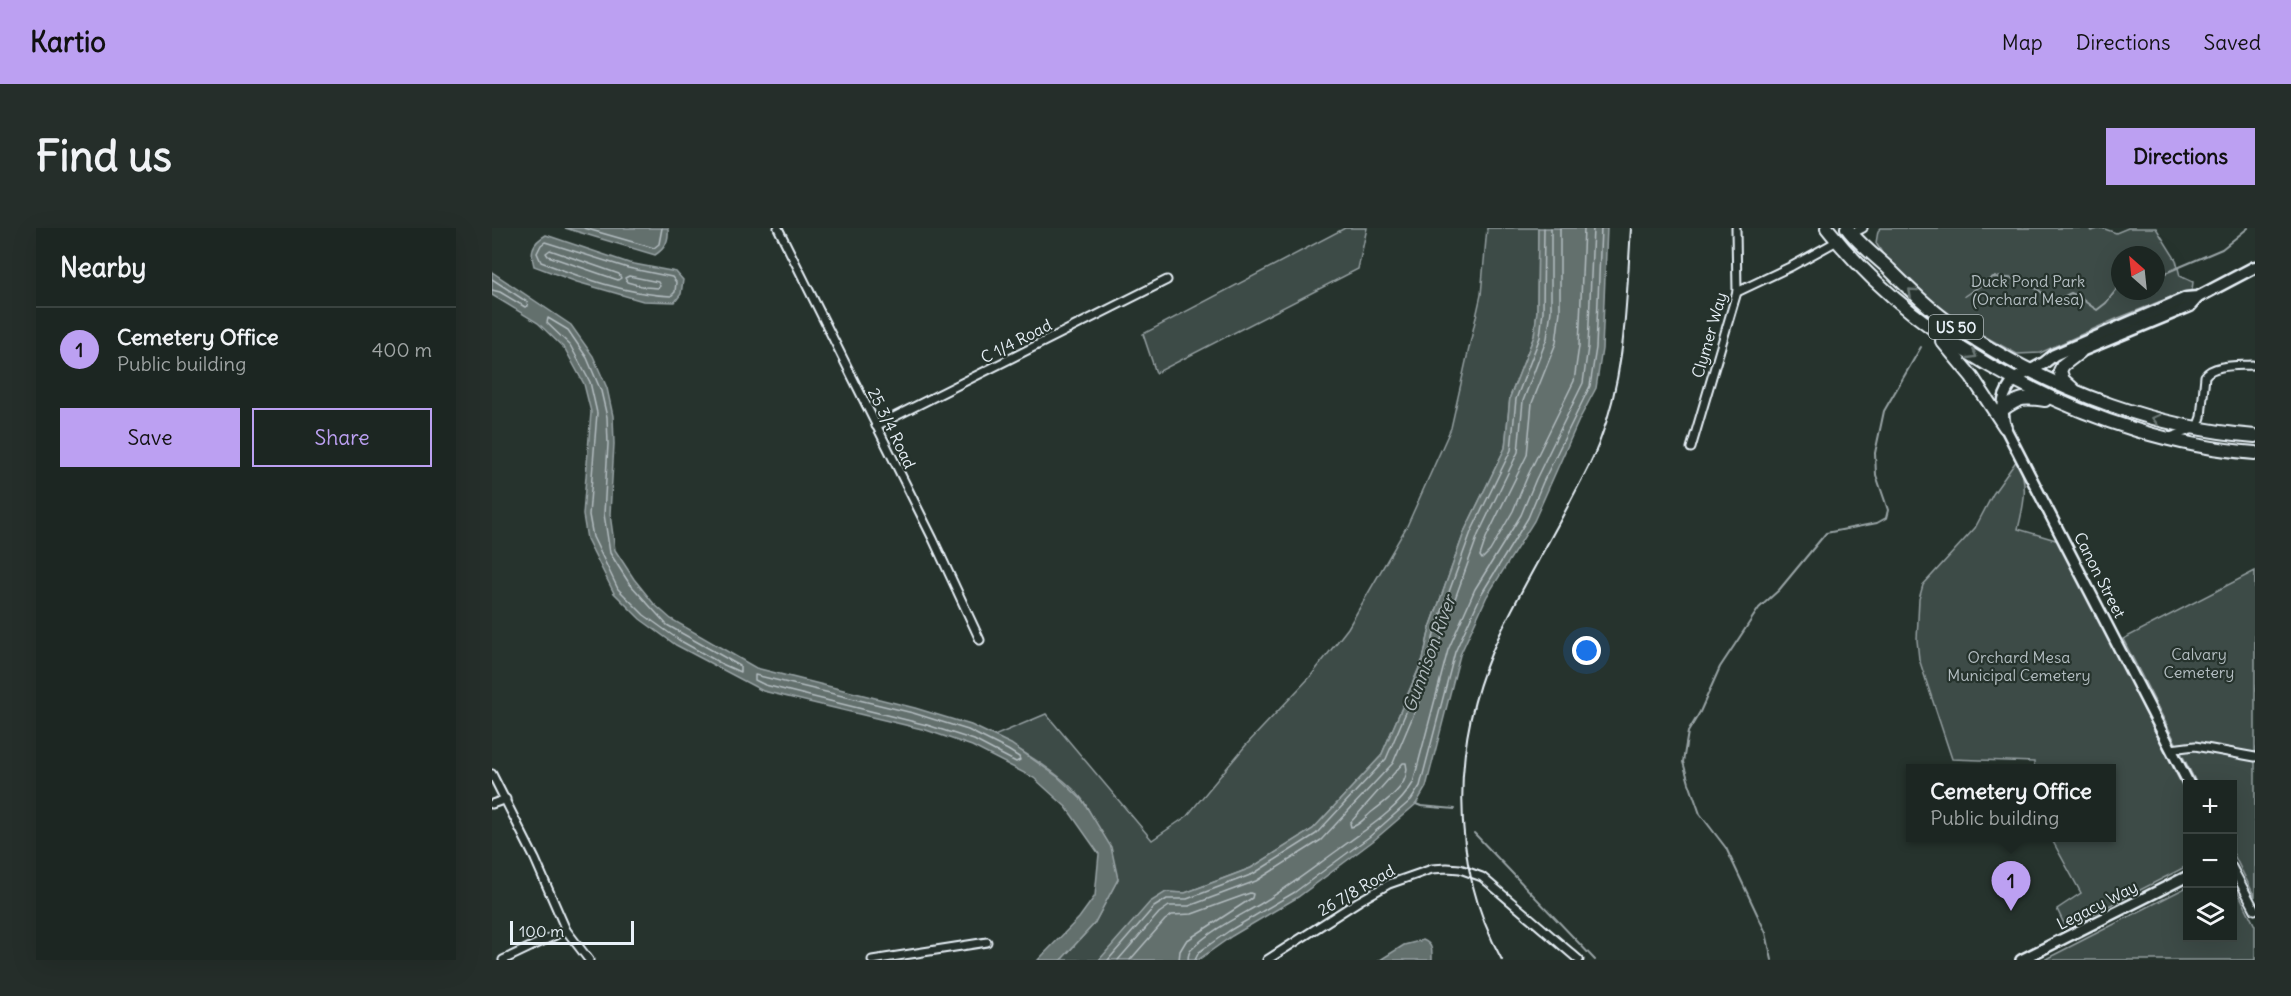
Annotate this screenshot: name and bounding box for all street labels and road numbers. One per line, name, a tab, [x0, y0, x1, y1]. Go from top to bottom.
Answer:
street label: Clymer Way	[1687, 290, 1731, 380]
street label: C 1/4 Road	[977, 315, 1055, 367]
road number: US 50	[1929, 315, 1983, 339]
street label: 25 3/4 Road	[864, 384, 920, 472]
street label: Canon Street	[2070, 529, 2130, 622]
street label: 26 7/8 Road	[1314, 860, 1398, 920]
street label: Legacy Way	[2053, 876, 2141, 934]

